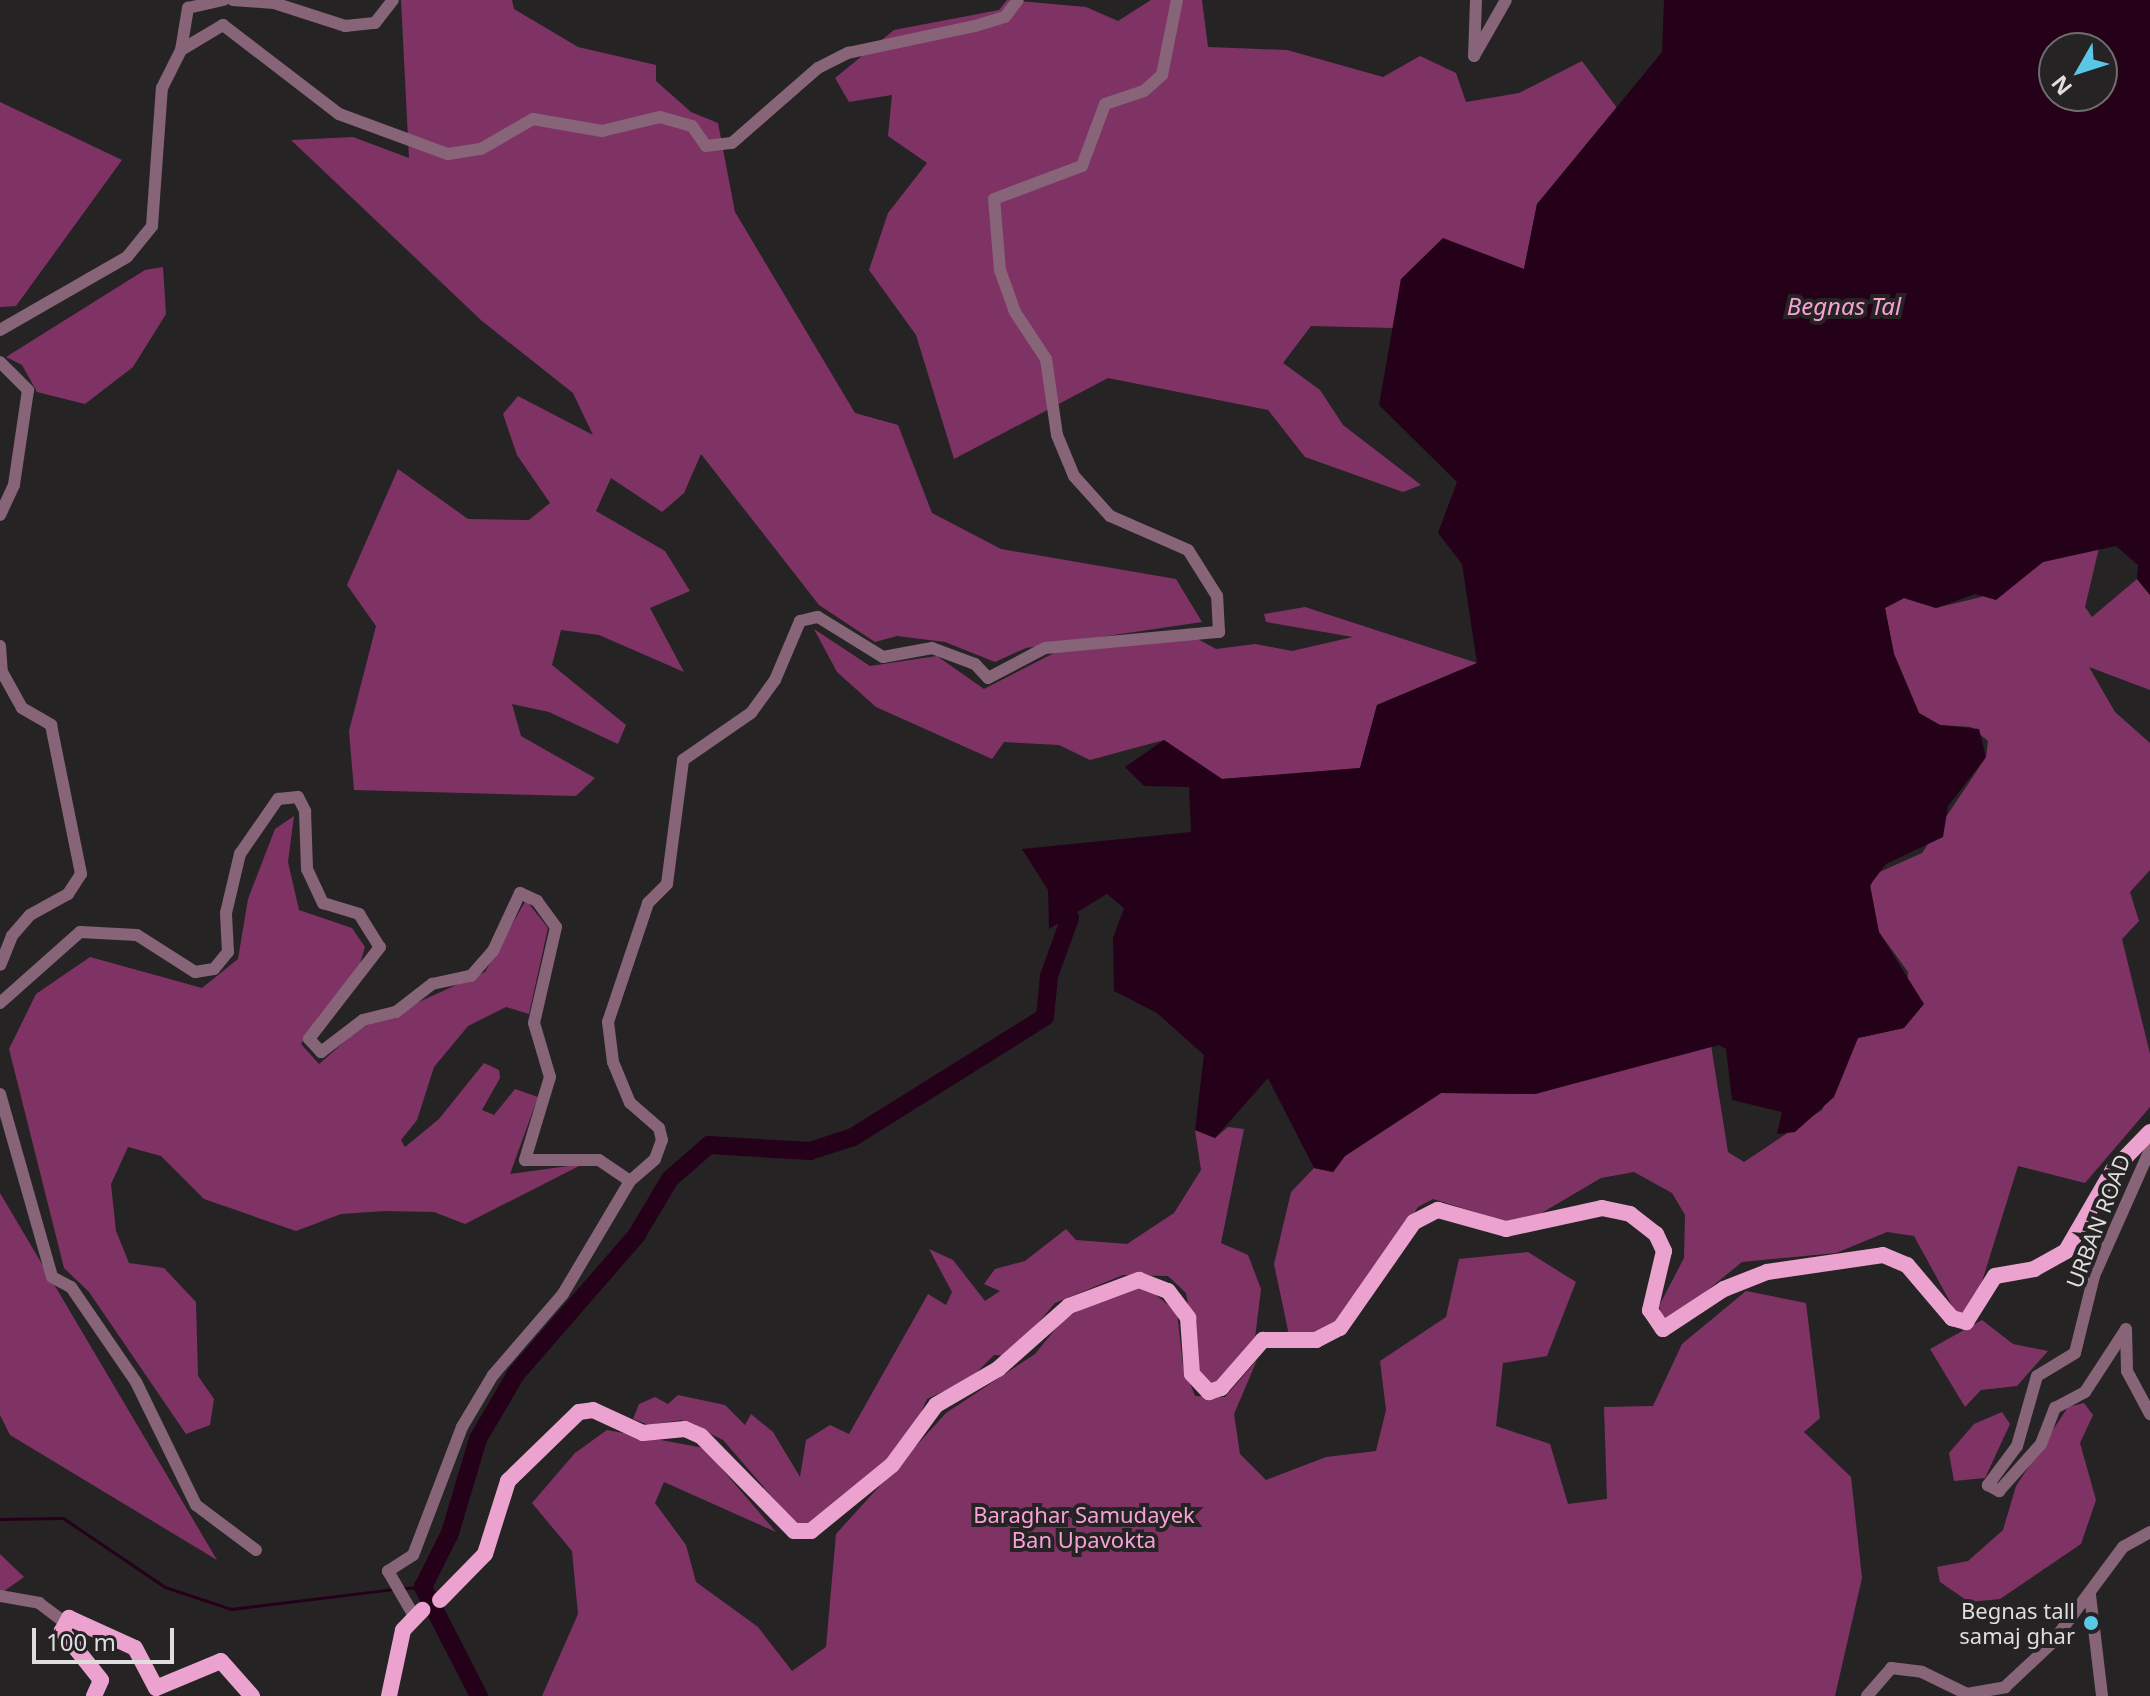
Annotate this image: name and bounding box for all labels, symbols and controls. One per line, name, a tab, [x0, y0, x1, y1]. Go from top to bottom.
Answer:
north arrow	[2038, 32, 2118, 112]
text: N	[2044, 69, 2078, 102]
water label: Begnas Tal	[1787, 292, 1901, 320]
street label: URBAN ROAD	[2060, 1150, 2136, 1292]
park label: Baraghar Samudayek Ban Upavokta	[973, 1501, 1195, 1552]
place label: Begnas tall samaj ghar	[1959, 1597, 2075, 1648]
scale bar	[36, 1612, 178, 1662]
marker: Begnas tall samaj ghar	[2082, 1614, 2100, 1632]
text: 100 m	[46, 1625, 116, 1658]

